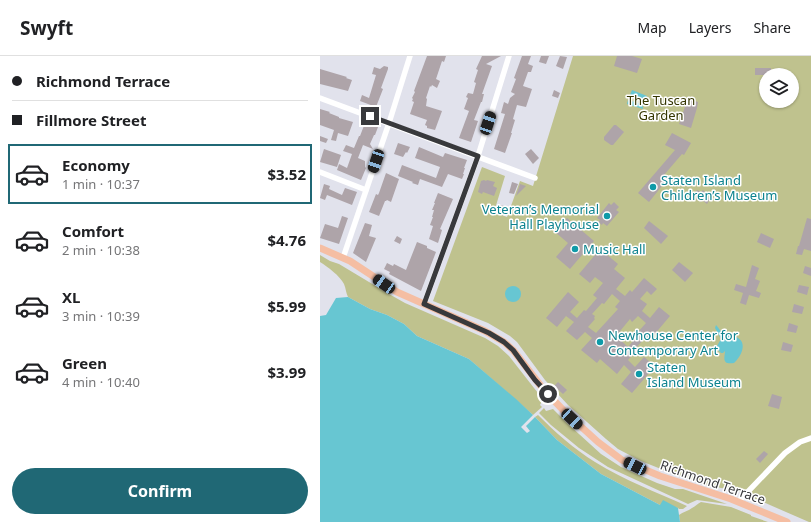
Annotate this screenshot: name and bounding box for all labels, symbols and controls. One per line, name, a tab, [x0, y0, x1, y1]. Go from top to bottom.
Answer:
text: Swyft	[20, 15, 73, 41]
text: Map	[638, 18, 667, 37]
text: Layers	[689, 18, 731, 37]
text: Share	[753, 18, 791, 37]
map controls	[759, 68, 799, 108]
button: layers	[759, 68, 799, 108]
text: Richmond Terrace	[36, 71, 170, 91]
park label: The Tuscan Garden	[627, 91, 695, 124]
route end	[361, 107, 379, 125]
text: Fillmore Street	[36, 110, 147, 130]
car	[479, 110, 497, 136]
car	[366, 148, 386, 174]
text: Economy	[62, 155, 130, 175]
icon: car	[14, 156, 50, 192]
text: $3.52	[267, 164, 306, 184]
place label: Staten Island Children’s Museum	[661, 171, 777, 204]
text: 1 min · 10:37	[62, 175, 140, 193]
marker: Staten Island Children’s Museum	[648, 182, 658, 192]
place label: Veteran’s Memorial Hall Playhouse	[482, 200, 599, 233]
marker: Veteran’s Memorial Hall Playhouse	[602, 211, 612, 221]
text: Comfort	[62, 221, 124, 241]
icon: car	[14, 222, 50, 258]
text: $4.76	[267, 230, 306, 250]
place label: Music Hall	[583, 240, 646, 258]
text: 2 min · 10:38	[62, 241, 140, 259]
marker: Music Hall	[570, 244, 580, 254]
car	[371, 272, 397, 296]
text: XL	[62, 287, 80, 307]
icon: car	[14, 288, 50, 324]
text: $5.99	[267, 296, 306, 316]
text: 3 min · 10:39	[62, 307, 140, 325]
place label: Newhouse Center for Contemporary Art	[608, 326, 739, 359]
marker: Newhouse Center for Contemporary Art	[595, 337, 605, 347]
text: Green	[62, 353, 107, 373]
icon: car	[14, 354, 50, 390]
place label: Staten Island Museum	[647, 358, 741, 391]
text: $3.99	[267, 362, 306, 382]
marker: Staten Island Museum	[634, 369, 644, 379]
text: 4 min · 10:40	[62, 373, 140, 391]
route start	[539, 385, 557, 403]
car	[559, 406, 585, 432]
car	[622, 455, 648, 477]
street label: Richmond Terrace	[658, 456, 768, 508]
button: Confirm	[12, 468, 308, 514]

